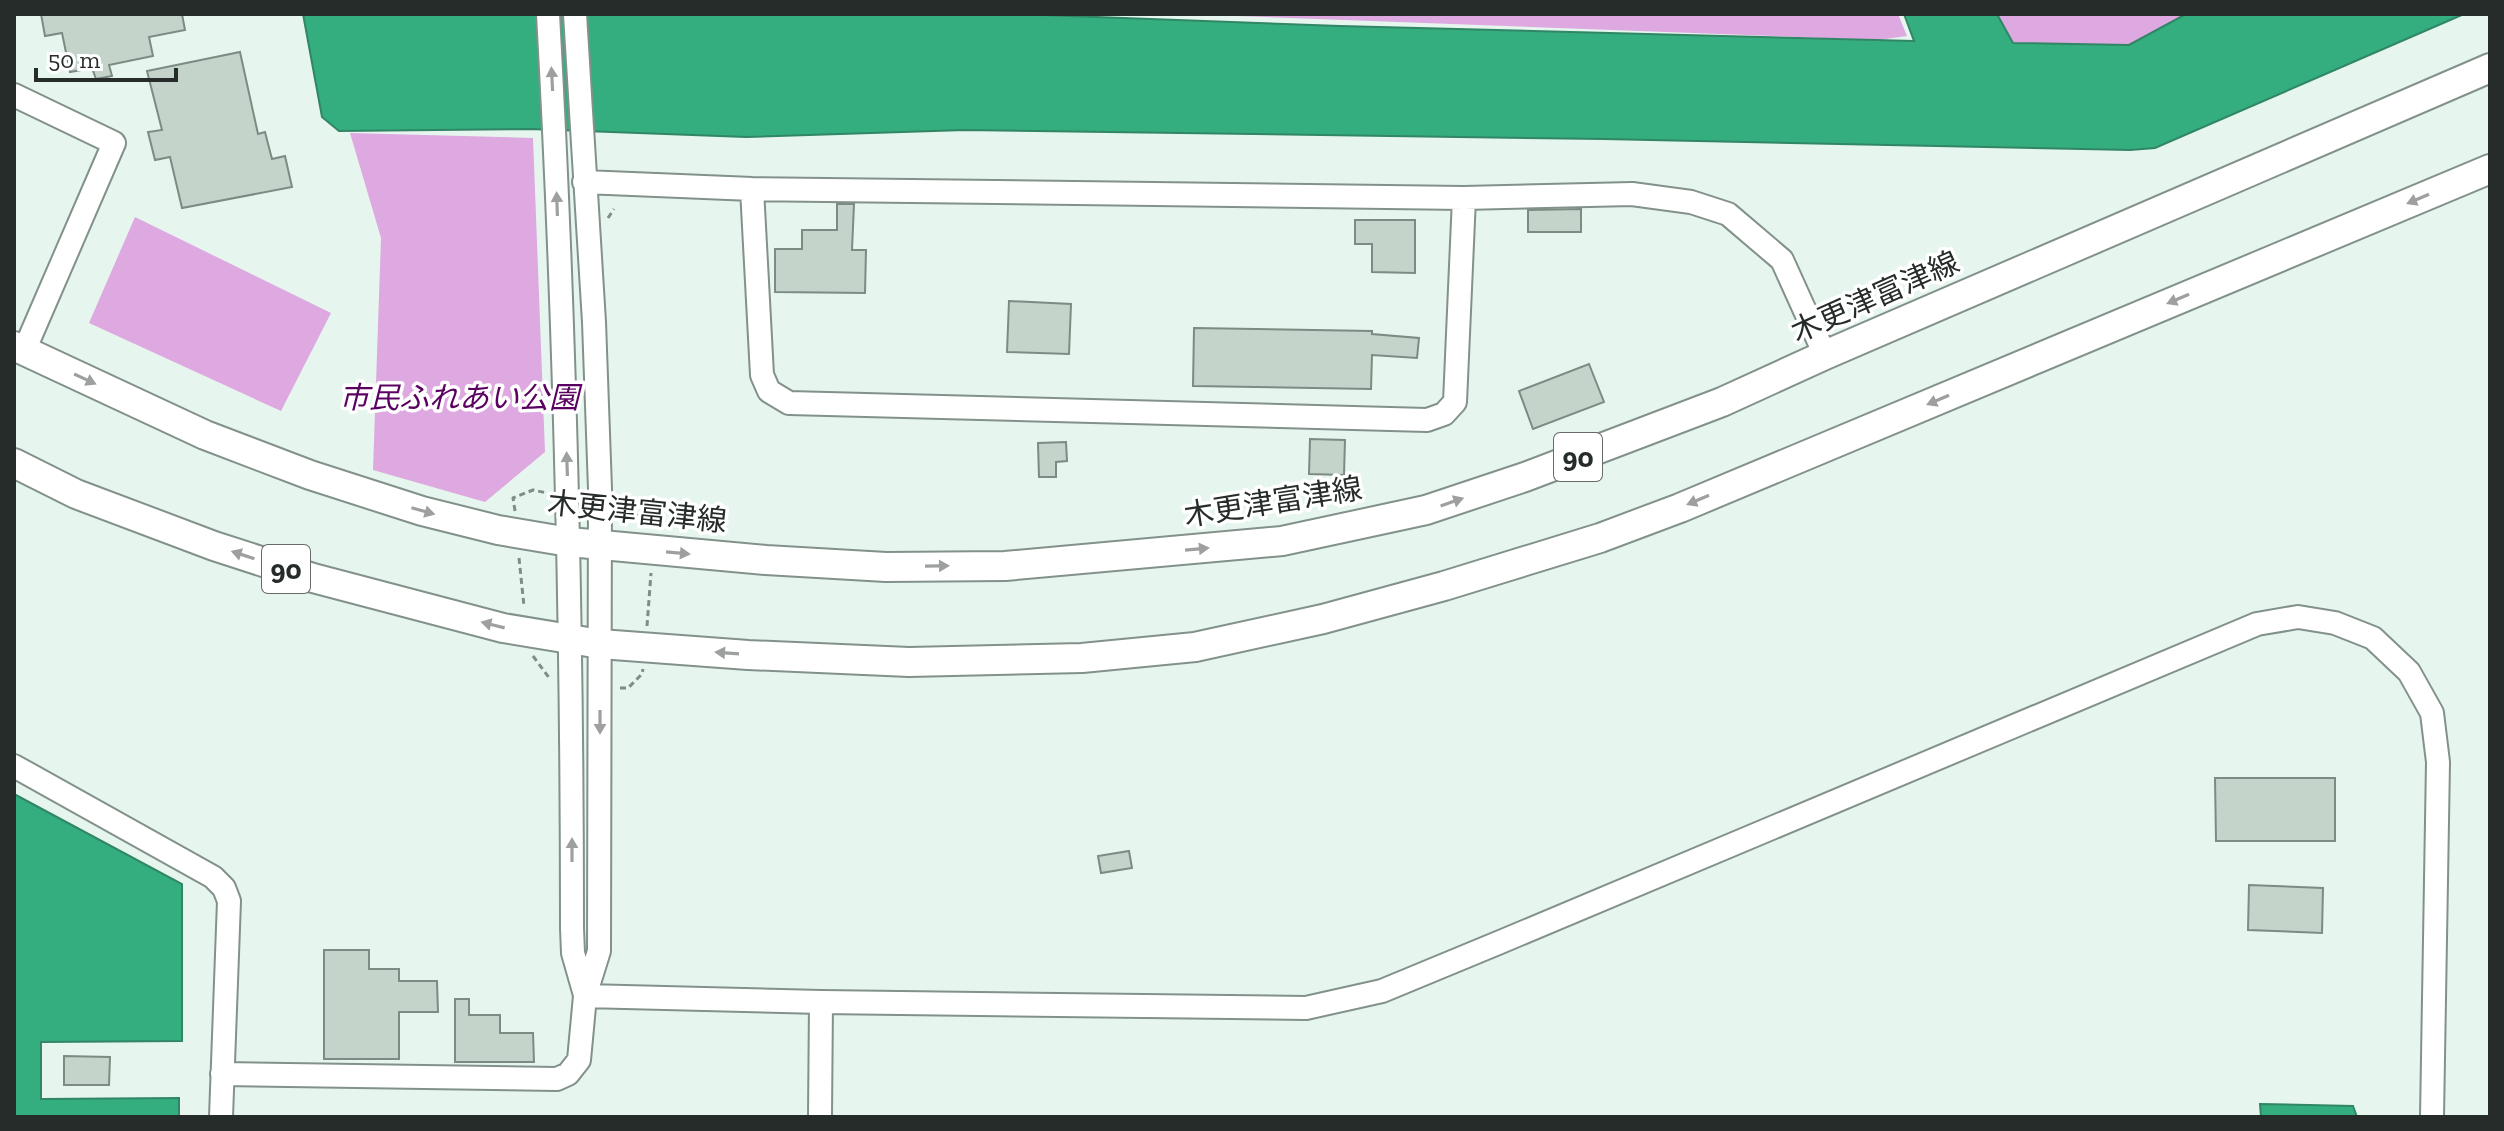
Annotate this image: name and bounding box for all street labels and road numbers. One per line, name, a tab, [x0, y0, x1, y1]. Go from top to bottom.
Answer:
street label: 木更津富津線	[1785, 244, 1965, 350]
road number: 90	[1554, 433, 1602, 481]
street label: 木更津富津線	[1181, 470, 1365, 534]
street label: 木更津富津線	[546, 485, 728, 539]
road number: 90	[262, 545, 310, 593]

